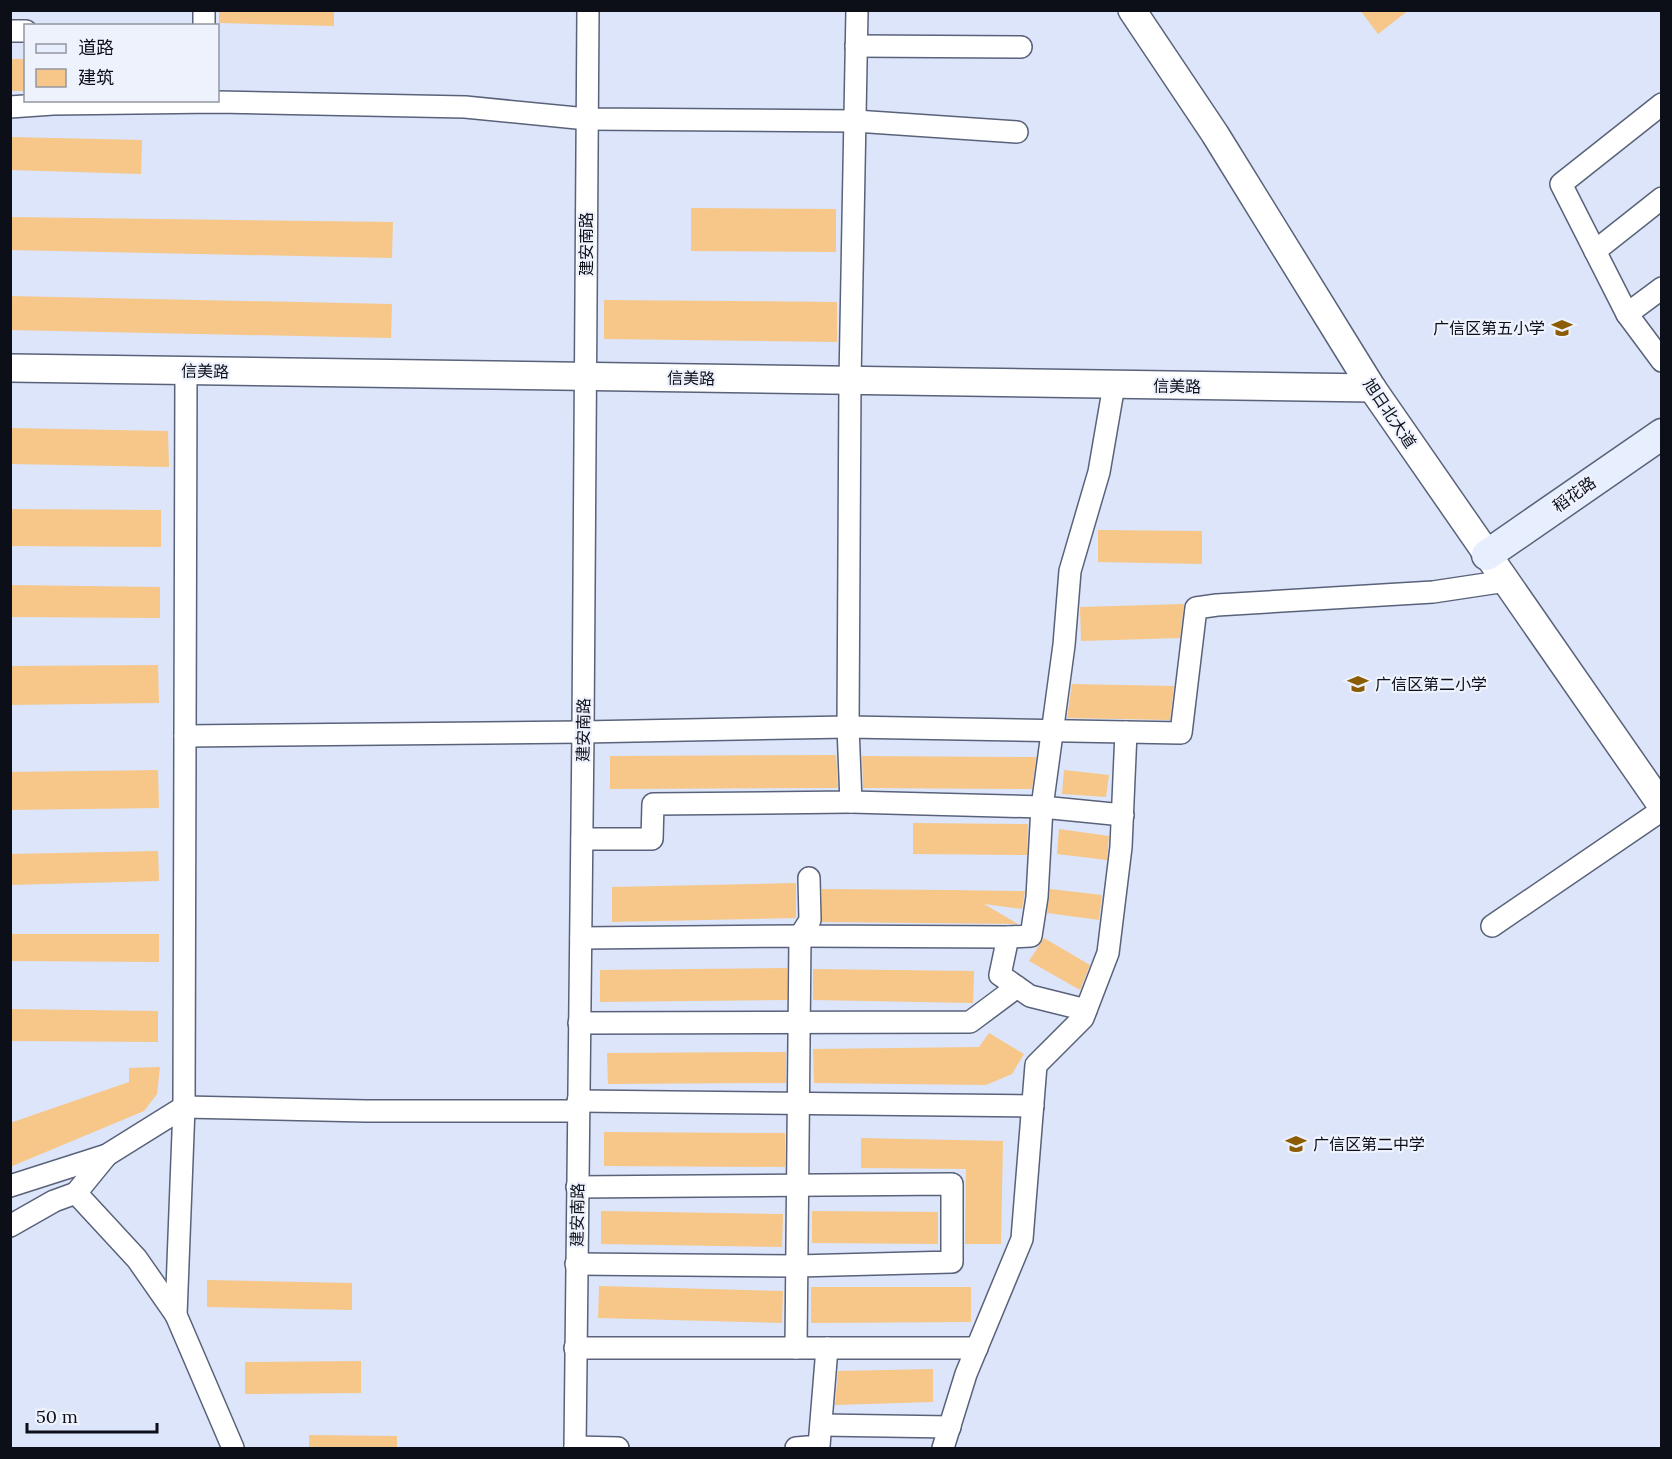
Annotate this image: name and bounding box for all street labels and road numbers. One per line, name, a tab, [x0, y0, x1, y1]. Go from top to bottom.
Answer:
street label: 建安南路	[576, 212, 596, 276]
street label: 信美路	[181, 361, 229, 381]
street label: 信美路	[667, 368, 715, 388]
street label: 旭日北大道	[1359, 374, 1421, 452]
street label: 信美路	[1153, 376, 1201, 396]
street label: 稻花路	[1549, 472, 1599, 516]
street label: 建安南路	[572, 698, 594, 762]
street label: 建安南路	[566, 1183, 588, 1247]

